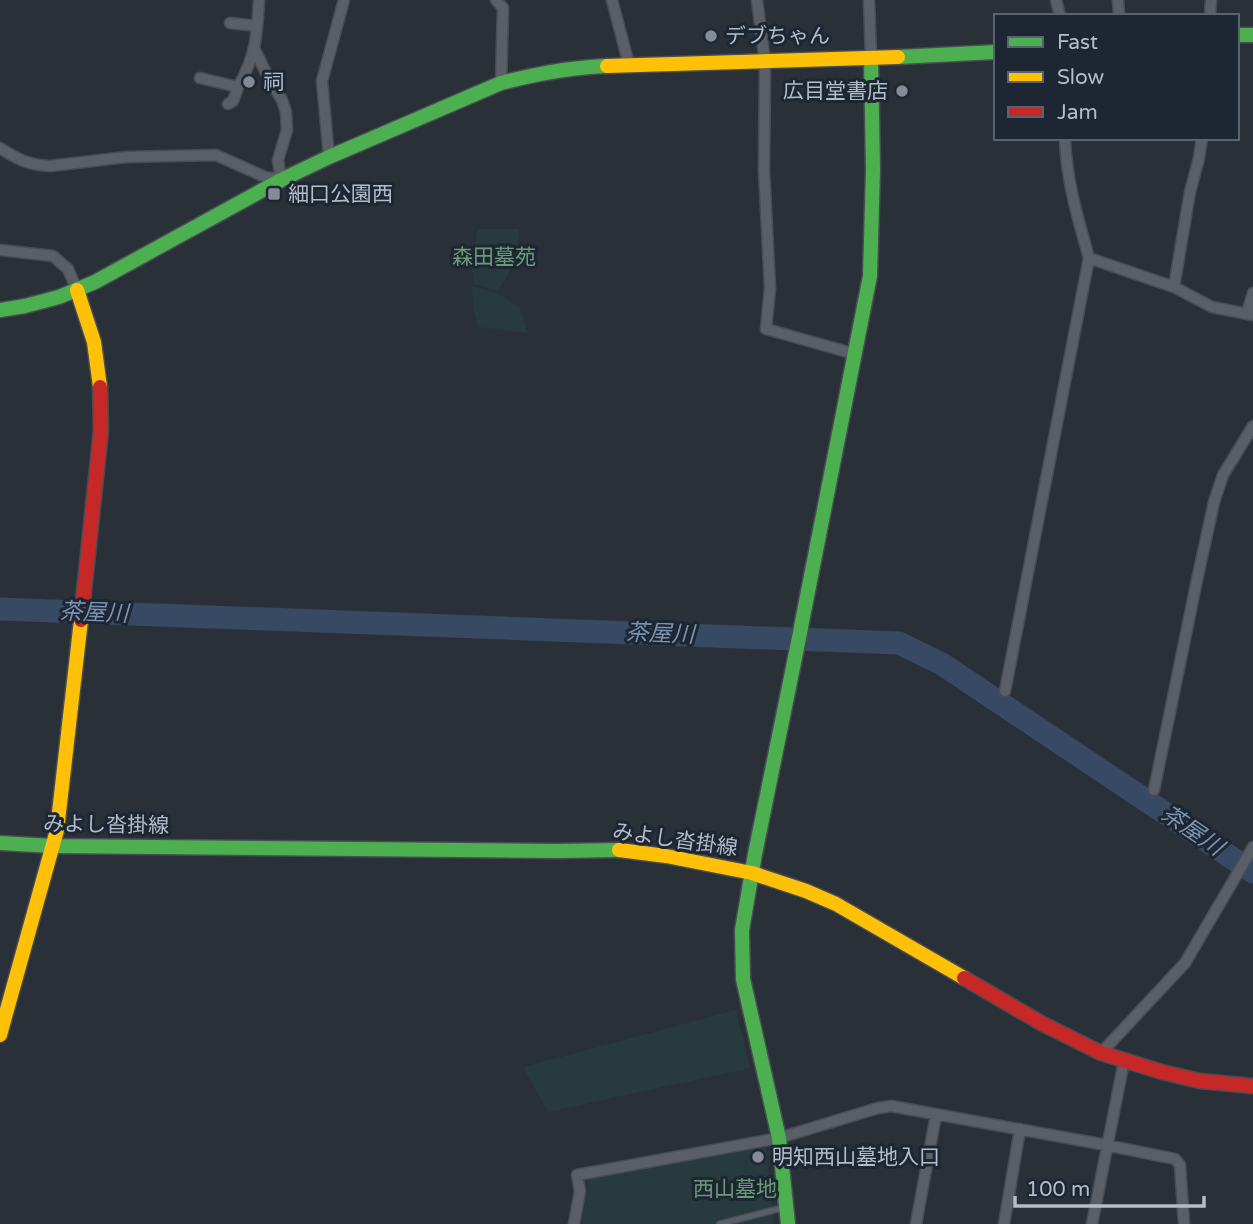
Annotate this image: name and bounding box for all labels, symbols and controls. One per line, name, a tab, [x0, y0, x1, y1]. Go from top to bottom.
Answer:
legend	[994, 14, 1239, 140]
place label: デブちゃん	[725, 24, 830, 49]
marker: デブちゃん	[703, 28, 719, 44]
text: Fast	[1057, 30, 1098, 55]
text: Slow	[1057, 65, 1105, 90]
place label: 祠	[263, 70, 284, 95]
marker: 祠	[241, 74, 257, 90]
place label: 広目堂書店	[783, 79, 888, 104]
marker: 広目堂書店	[894, 83, 910, 99]
text: Jam	[1057, 100, 1098, 125]
place label: 細口公園西	[288, 182, 393, 207]
marker: 細口公園西	[266, 186, 282, 202]
park label: 森田墓苑	[452, 245, 536, 270]
water label: 茶屋川	[59, 598, 132, 628]
water label: 茶屋川	[625, 619, 698, 649]
water label: 茶屋川	[1156, 800, 1231, 864]
street label: みよし沓掛線	[43, 811, 169, 839]
street label: みよし沓掛線	[611, 819, 739, 861]
place label: 明知西山墓地入口	[772, 1145, 940, 1170]
marker: 明知西山墓地入口	[750, 1149, 766, 1165]
scale bar	[1015, 1164, 1204, 1208]
park label: 西山墓地	[693, 1177, 777, 1202]
text: 100 m	[1026, 1177, 1090, 1202]

